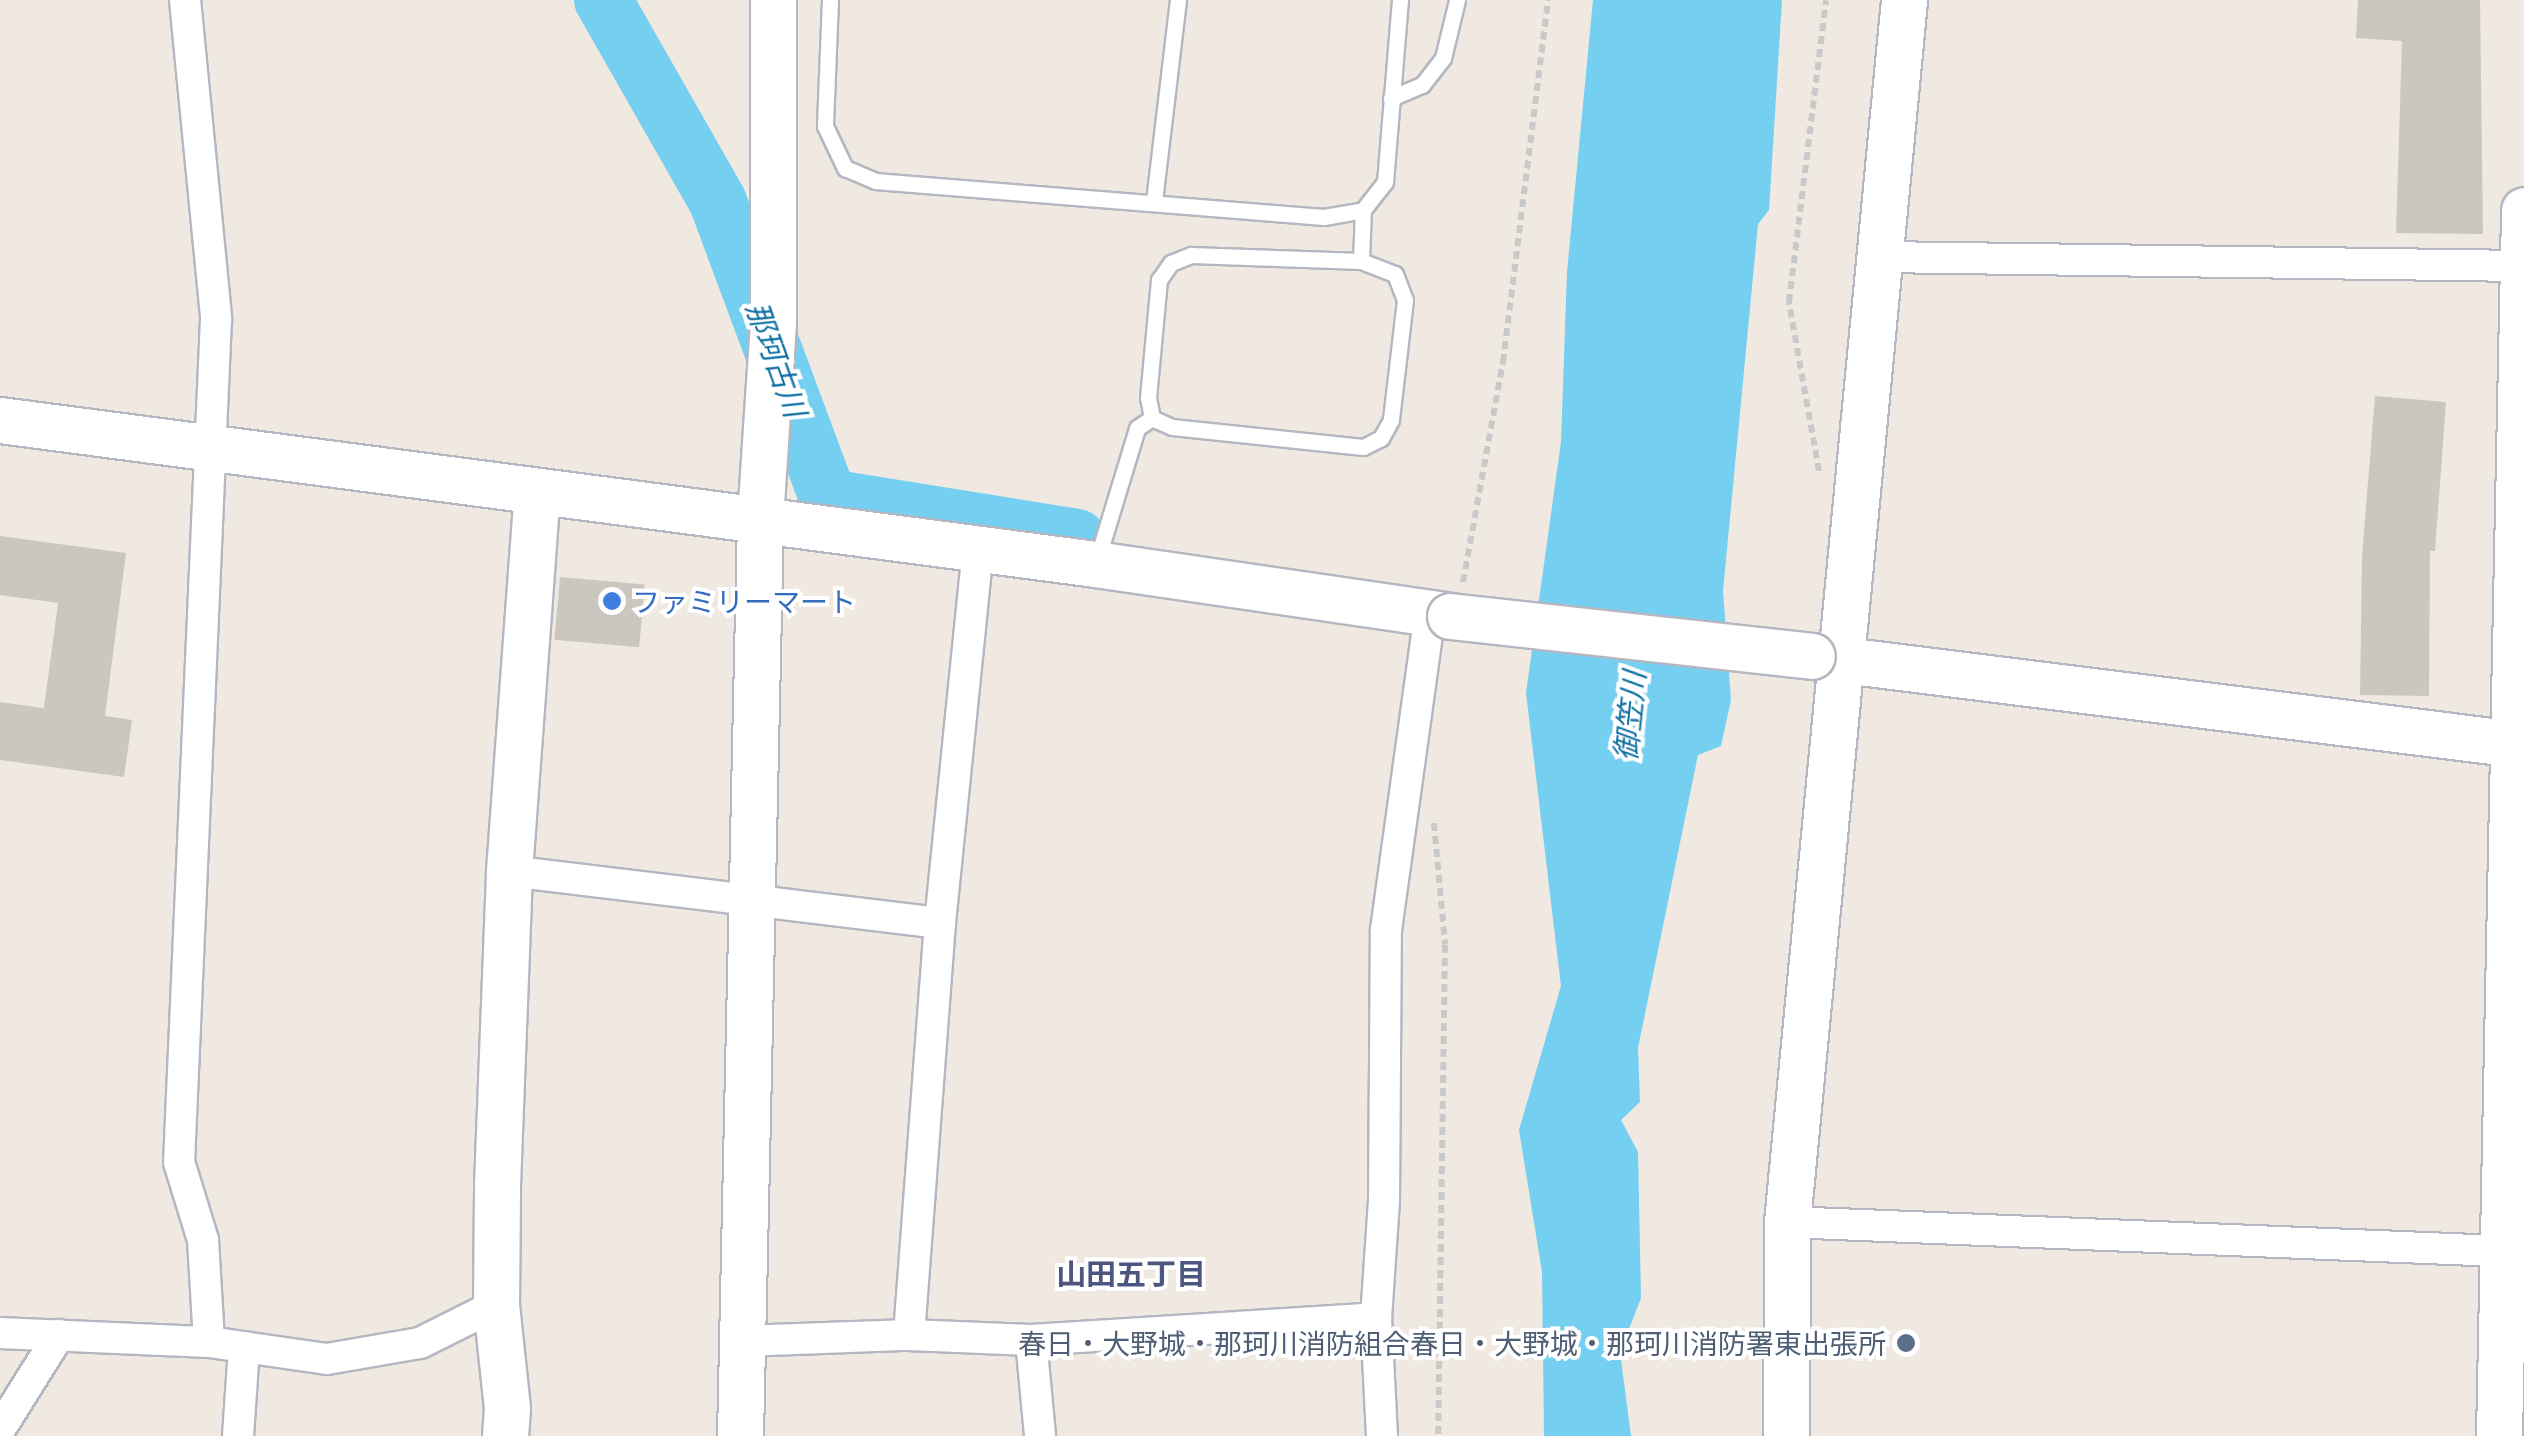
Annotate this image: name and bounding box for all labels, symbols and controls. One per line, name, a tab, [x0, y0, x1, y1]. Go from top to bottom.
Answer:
water label: 那珂古川	[740, 296, 814, 422]
place label: ファミリーマート	[632, 584, 856, 618]
marker: ファミリーマート	[601, 590, 623, 612]
water label: 御笠川	[1606, 669, 1652, 763]
district label: 山田五丁目	[1056, 1255, 1206, 1291]
place label: 春日・大野城・那珂川消防組合春日・大野城・那珂川消防署東出張所	[1018, 1326, 1886, 1360]
marker: 春日・大野城・那珂川消防組合春日・大野城・那珂川消防署東出張所	[1895, 1332, 1917, 1354]

